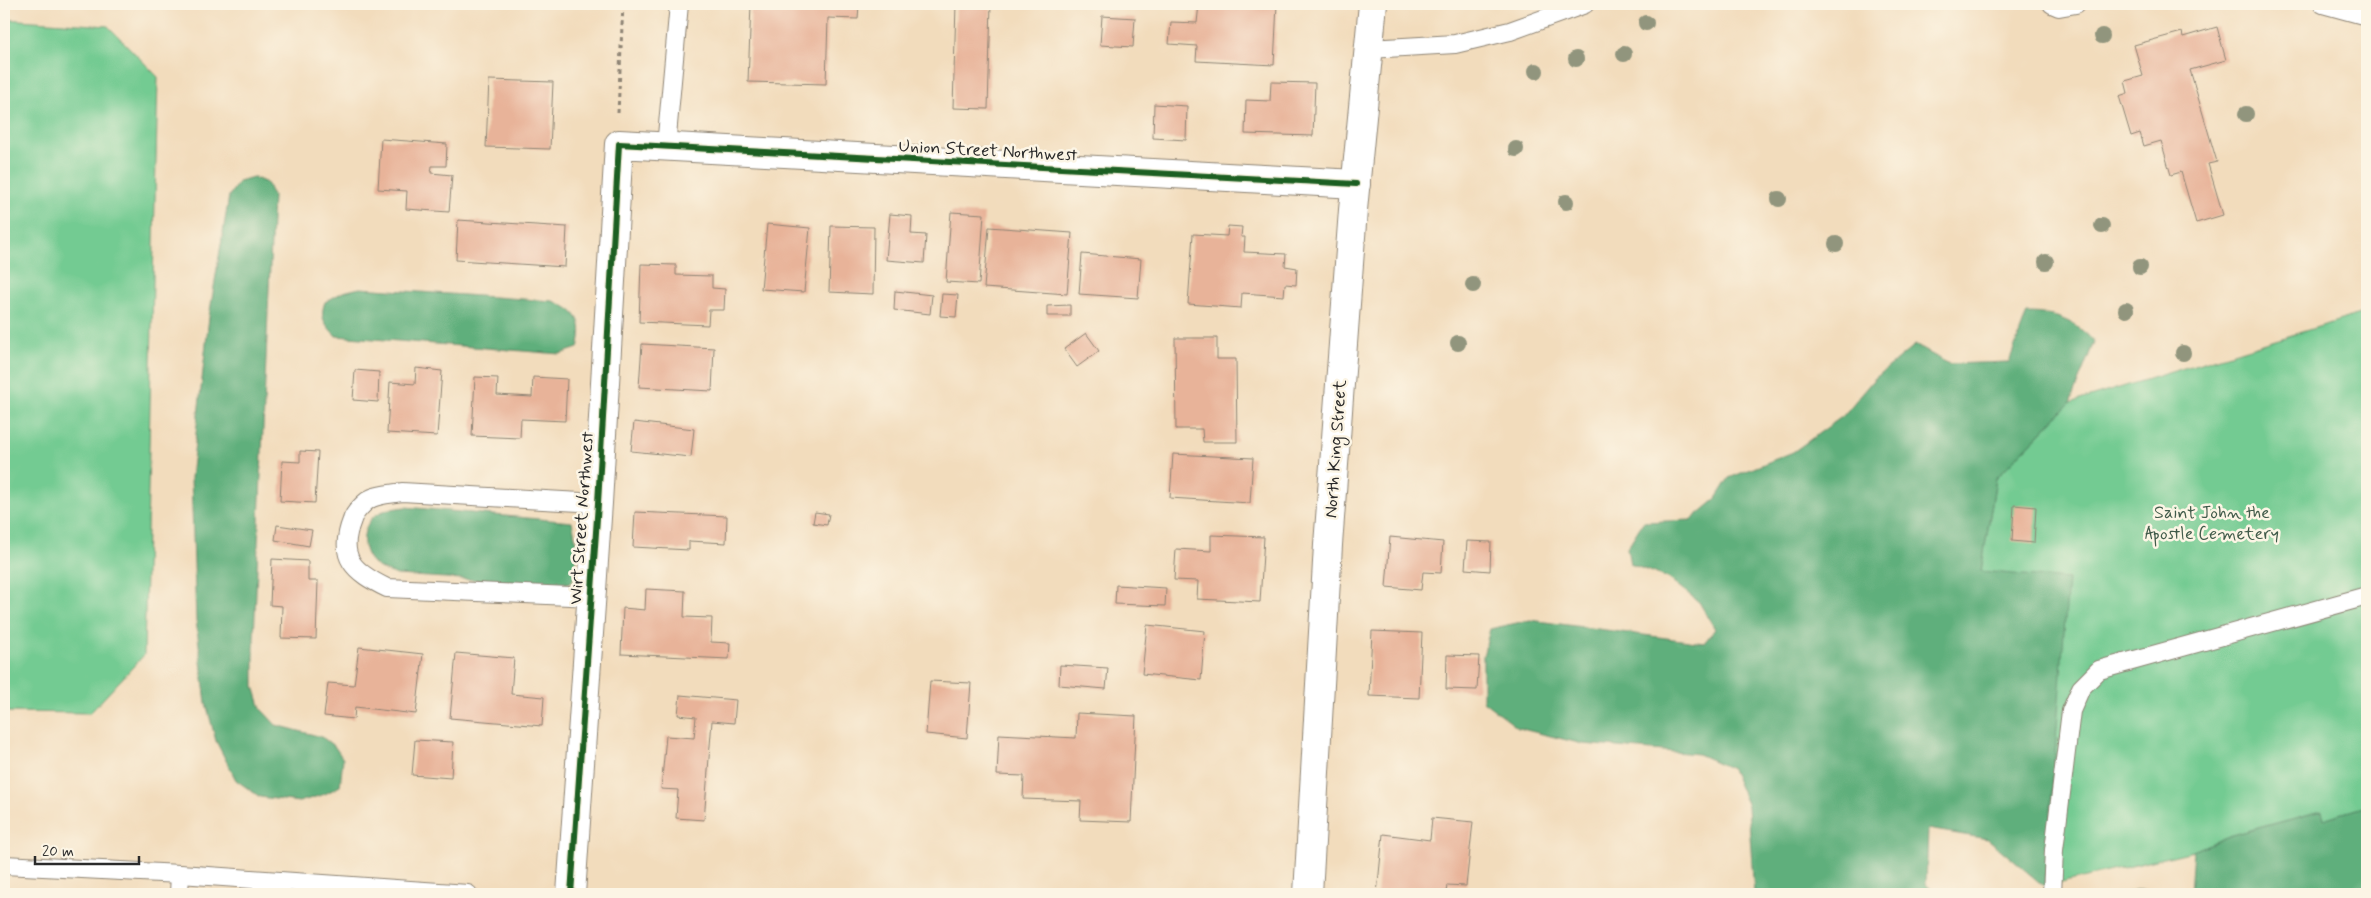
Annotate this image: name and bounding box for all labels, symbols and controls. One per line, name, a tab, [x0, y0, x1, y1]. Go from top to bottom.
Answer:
street label: Union Street Northwest	[898, 134, 1079, 168]
street label: North King Street	[1319, 379, 1354, 519]
street label: Wirt Street Northwest	[564, 430, 600, 606]
park label: Saint John the Apostle Cemetery	[2145, 501, 2279, 547]
scale bar	[35, 833, 139, 865]
text: 20 m	[42, 842, 74, 862]

